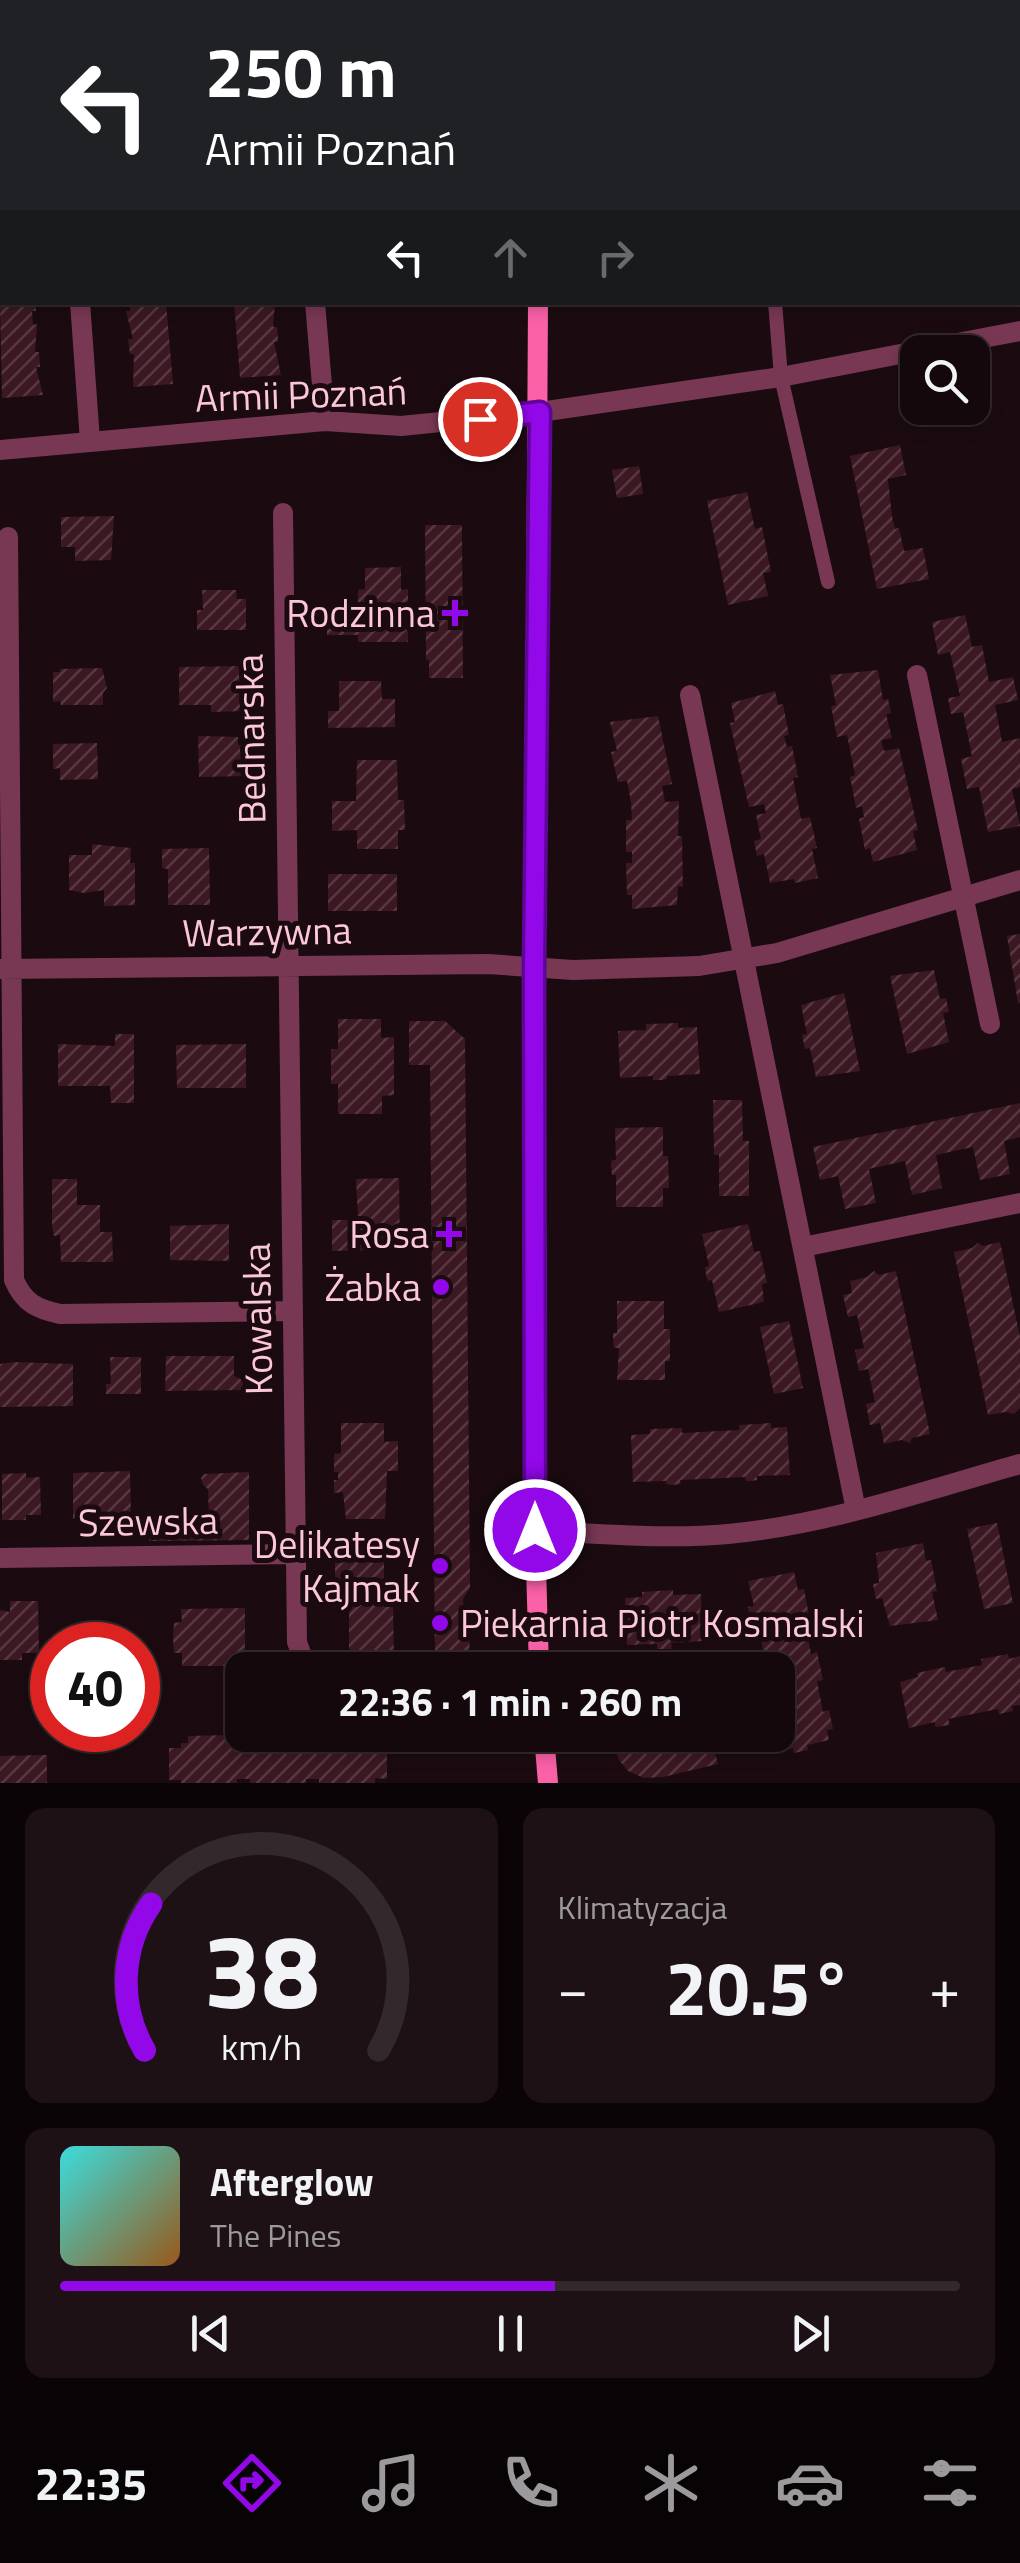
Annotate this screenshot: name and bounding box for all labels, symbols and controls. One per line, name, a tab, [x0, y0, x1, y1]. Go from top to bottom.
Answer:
text: 250 m	[205, 18, 397, 124]
icon: left	[40, 40, 170, 170]
text: Armii Poznań	[205, 114, 456, 182]
icon: left	[378, 230, 433, 285]
icon: ahead	[483, 230, 538, 285]
icon: right	[588, 230, 643, 285]
map controls	[900, 335, 990, 425]
button: search	[900, 335, 990, 425]
street label: Armii Poznań	[194, 361, 408, 427]
pin	[438, 377, 523, 462]
icon: arrive	[453, 392, 508, 447]
place label: Rodzinna	[286, 584, 435, 642]
marker: Rodzinna	[444, 602, 466, 624]
street label: Bednarska	[220, 653, 280, 825]
street label: Warzywna	[182, 901, 352, 961]
place label: Rosa	[349, 1205, 429, 1263]
marker: Rosa	[438, 1223, 460, 1245]
street label: Kowalska	[227, 1242, 287, 1396]
place label: Żabka	[324, 1258, 421, 1316]
marker: Żabka	[430, 1276, 452, 1298]
position arrow	[483, 1478, 587, 1582]
street label: Szewska	[77, 1491, 219, 1551]
place label: Delikatesy Kajmak	[254, 1515, 420, 1617]
marker: Delikatesy Kajmak	[429, 1555, 451, 1577]
place label: Piekarnia Piotr Kosmalski	[460, 1594, 865, 1652]
marker: Piekarnia Piotr Kosmalski	[429, 1612, 451, 1634]
speed limit sign: 40	[30, 1622, 160, 1752]
text: 22:36 · 1 min · 260 m	[338, 1673, 682, 1731]
text: Klimatyzacja	[558, 1883, 727, 1931]
text: 38	[203, 1890, 319, 2048]
text: 20.5°	[665, 1930, 852, 2044]
text: −	[558, 1946, 588, 2029]
text: +	[929, 1946, 960, 2029]
text: km/h	[221, 2019, 302, 2074]
text: Afterglow	[210, 2153, 374, 2211]
text: The Pines	[210, 2211, 341, 2259]
icon: previous	[183, 2306, 238, 2361]
icon: pause	[483, 2306, 538, 2361]
icon: next	[783, 2306, 838, 2361]
icon: directions	[217, 2448, 287, 2518]
icon: music	[356, 2448, 426, 2518]
icon: phone	[496, 2448, 566, 2518]
icon: climate	[636, 2448, 706, 2518]
icon: car	[775, 2448, 845, 2518]
icon: filters	[915, 2448, 985, 2518]
text: 22:35	[35, 2449, 147, 2517]

